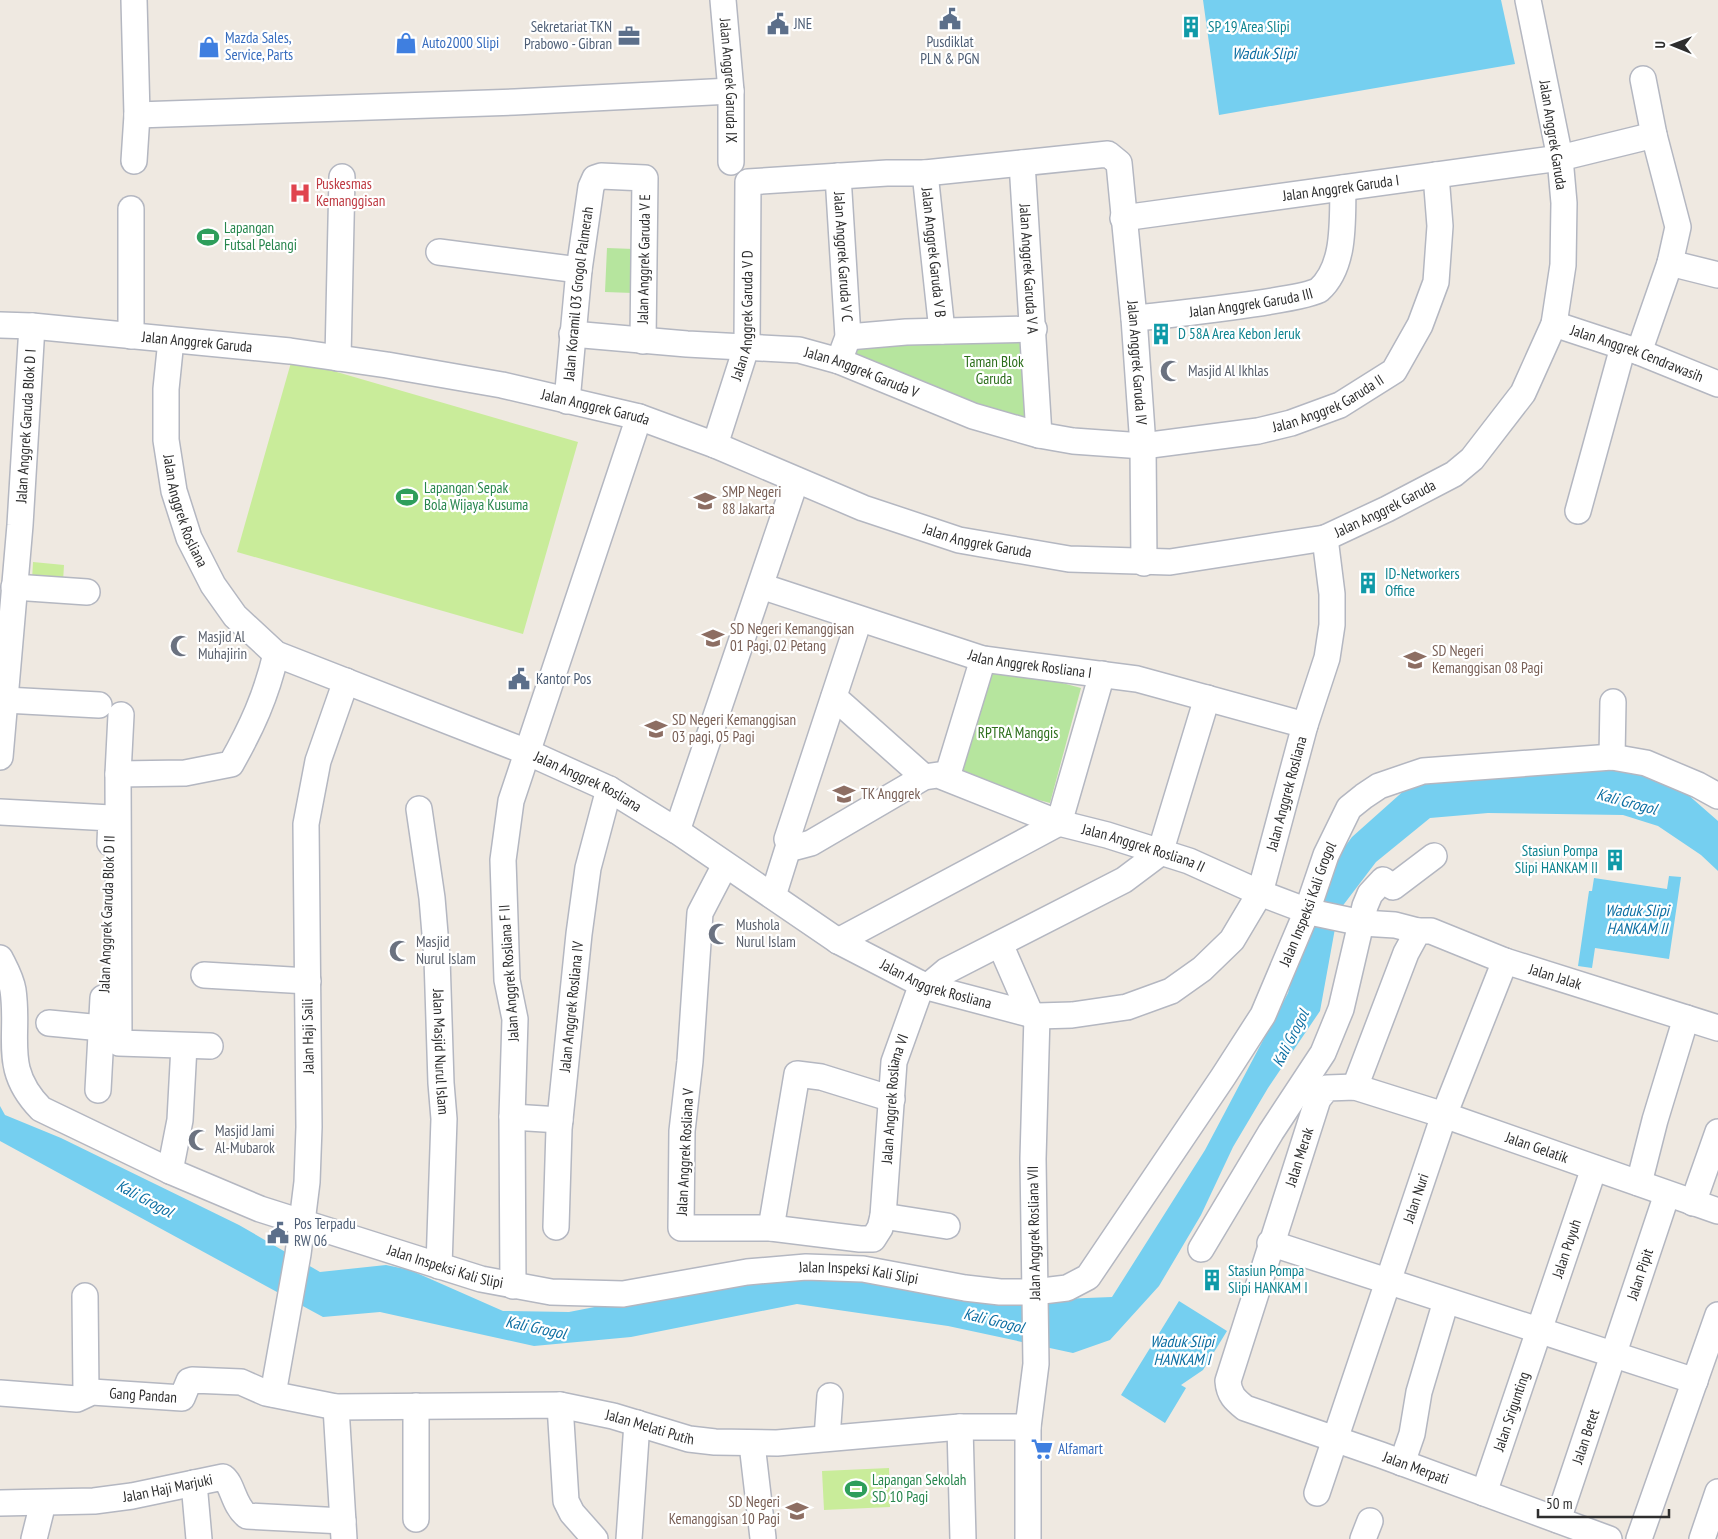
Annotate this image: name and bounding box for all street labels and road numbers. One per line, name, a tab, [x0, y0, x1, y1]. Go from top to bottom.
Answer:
street label: Jalan Anggrek Garuda IX	[716, 17, 741, 144]
street label: Jalan Anggrek Garuda	[1535, 78, 1572, 191]
street label: Jalan Anggrek Garuda I	[1280, 170, 1400, 205]
street label: Jalan Anggrek Garuda V B	[918, 186, 950, 318]
street label: Jalan Anggrek Garuda V C	[830, 190, 857, 323]
street label: Jalan Anggrek Garuda V E	[633, 194, 654, 325]
street label: Jalan Anggrek Garuda V A	[1016, 202, 1043, 335]
street label: Jalan Koramil 03 Grogol Palmerah	[559, 205, 597, 382]
street label: Jalan Anggrek Garuda V D	[726, 250, 757, 384]
street label: Jalan Anggrek Garuda III	[1187, 283, 1315, 321]
street label: Jalan Anggrek Garuda IV	[1123, 299, 1151, 425]
street label: Jalan Anggrek Cendrawasih	[1567, 320, 1706, 386]
street label: Jalan Anggrek Garuda	[140, 327, 253, 356]
street label: Jalan Anggrek Garuda V	[802, 342, 922, 402]
street label: Jalan Anggrek Garuda Blok D I	[11, 348, 40, 505]
street label: Jalan Anggrek Garuda II	[1269, 370, 1387, 436]
street label: Jalan Anggrek Garuda	[539, 384, 653, 429]
street label: Jalan Anggrek Rosliana	[159, 452, 212, 570]
street label: Jalan Anggrek Garuda	[1330, 475, 1439, 542]
street label: Jalan Anggrek Garuda	[920, 518, 1033, 561]
street label: Jalan Anggrek Rosliana I	[965, 645, 1093, 682]
street label: Jalan Anggrek Rosliana	[1261, 734, 1311, 854]
street label: Jalan Anggrek Rosliana	[530, 746, 645, 816]
street label: Jalan Anggrek Rosliana II	[1079, 819, 1208, 876]
street label: Jalan Anggrek Garuda Blok D II	[94, 835, 119, 994]
street label: Jalan Inspeksi Kali Grogol	[1274, 838, 1340, 970]
street label: Jalan Anggrek Rosliana F II	[494, 904, 523, 1043]
street label: Jalan Anggrek Rosliana IV	[555, 940, 587, 1074]
street label: Jalan Anggrek Rosliana	[876, 954, 994, 1013]
street label: Jalan Jalak	[1526, 959, 1584, 994]
street label: Jalan Masjid Nurul Islam	[429, 988, 454, 1115]
street label: Jalan Haji Saili	[297, 998, 318, 1075]
street label: Jalan Anggrek Rosliana VI	[877, 1031, 912, 1165]
street label: Jalan Anggrek Rosliana V	[672, 1088, 697, 1217]
street label: Jalan Merak	[1280, 1125, 1317, 1190]
street label: Jalan Gelatik	[1502, 1127, 1571, 1167]
street label: Jalan Anggrek Rosliana VII	[1023, 1166, 1044, 1301]
street label: Jalan Nuri	[1398, 1171, 1433, 1226]
street label: Jalan Puyuh	[1547, 1217, 1585, 1281]
street label: Jalan Inspeksi Kali Slipi	[384, 1240, 505, 1292]
street label: Jalan Pipit	[1622, 1246, 1657, 1303]
street label: Jalan Inspeksi Kali Slipi	[797, 1257, 920, 1288]
street label: Jalan Srigunting	[1489, 1369, 1533, 1455]
street label: Gang Pandan	[109, 1383, 178, 1407]
street label: Jalan Melati Putih	[603, 1405, 695, 1449]
street label: Jalan Betet	[1567, 1407, 1603, 1467]
street label: Jalan Merpati	[1380, 1447, 1452, 1488]
street label: Jalan Haji Marjuki	[121, 1469, 214, 1506]

